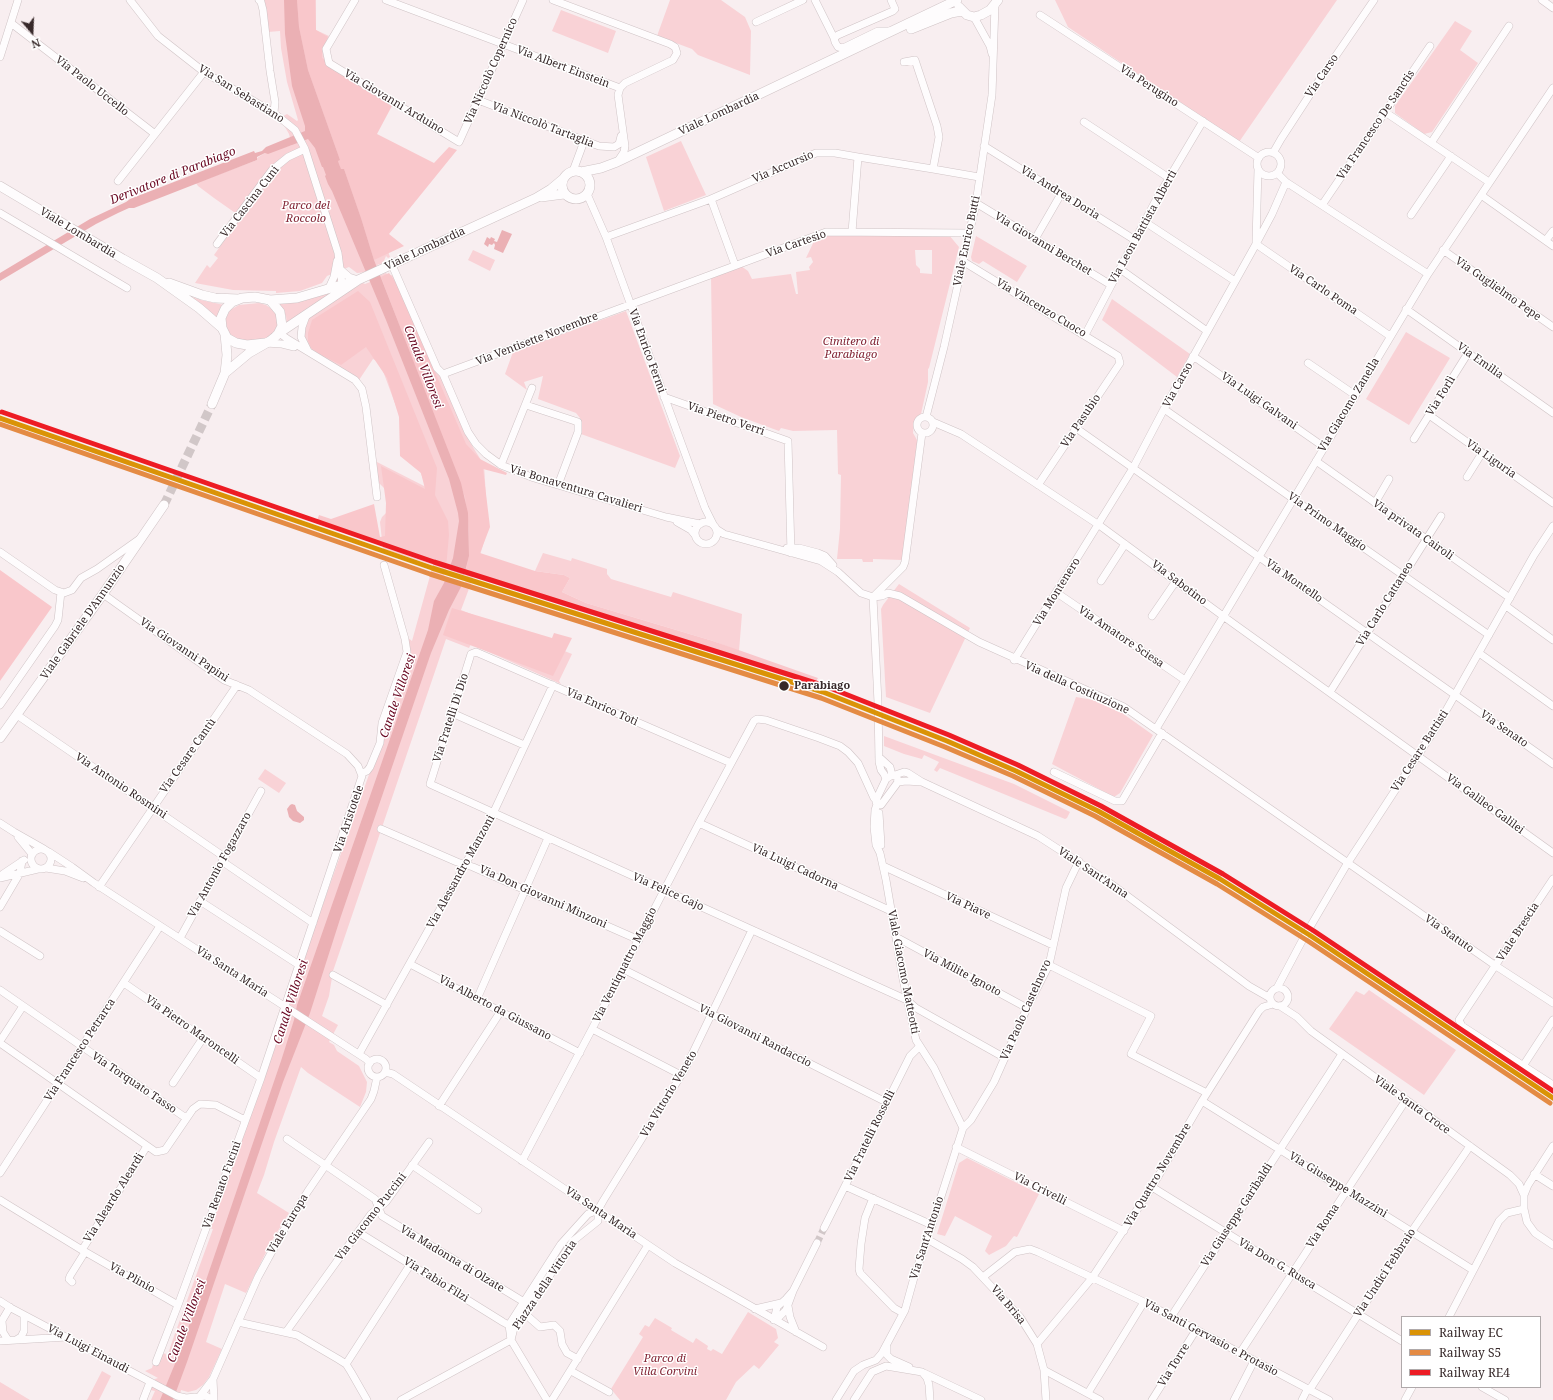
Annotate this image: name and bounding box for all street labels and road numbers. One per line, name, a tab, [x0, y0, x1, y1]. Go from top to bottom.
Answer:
street label: Via Niccolò Copernico	[462, 16, 520, 126]
street label: Via Albert Einstein	[515, 43, 611, 91]
street label: Via Carso	[1303, 52, 1341, 100]
street label: Via Paolo Uccello	[53, 53, 131, 119]
street label: Via San Sebastiano	[196, 62, 286, 126]
street label: Via Perugino	[1117, 62, 1181, 110]
street label: Via Giovanni Arduino	[342, 67, 446, 137]
street label: Via Francesco De Sanctis	[1334, 68, 1418, 182]
street label: Viale Lombardia	[677, 90, 761, 138]
street label: Via Niccolò Tartaglia	[490, 99, 596, 151]
street label: Via Accursio	[750, 148, 816, 186]
street label: Via Andrea Doria	[1018, 163, 1102, 223]
street label: Via Cascina Cuni	[218, 164, 282, 240]
street label: Via Leon Battista Alberti	[1106, 168, 1180, 286]
street label: Viale Enrico Butti	[951, 195, 983, 287]
street label: Viale Lombardia	[37, 205, 119, 261]
street label: Via Giovanni Berchet	[992, 210, 1094, 278]
street label: Viale Lombardia	[383, 225, 467, 273]
street label: Via Cartesio	[764, 228, 828, 260]
street label: Via Guglielmo Pepe	[1453, 254, 1543, 324]
street label: Via Carlo Poma	[1286, 262, 1360, 318]
street label: Via Vincenzo Cuoco	[993, 276, 1089, 340]
street label: Via Enrico Fermi	[626, 307, 668, 395]
street label: Via Ventisette Novembre	[474, 310, 600, 368]
street label: Via Emilia	[1454, 340, 1506, 382]
street label: Via Giacomo Zanella	[1316, 355, 1382, 455]
street label: Via Carso	[1160, 360, 1196, 410]
street label: Via Luigi Galvani	[1218, 370, 1300, 432]
street label: Via Forlì	[1424, 374, 1458, 418]
street label: Via Pasubio	[1058, 392, 1104, 450]
street label: Via Pietro Verri	[686, 400, 766, 438]
street label: Via Liguria	[1463, 437, 1519, 481]
street label: Via Bonaventura Cavalieri	[508, 463, 644, 515]
street label: Via Primo Maggio	[1285, 490, 1369, 554]
street label: Via privata Cairoli	[1370, 497, 1456, 563]
street label: Via Montenero	[1031, 555, 1083, 629]
street label: Via Montello	[1263, 556, 1325, 606]
street label: Via Sabotino	[1149, 558, 1209, 608]
street label: Via Carlo Cattaneo	[1354, 559, 1416, 649]
street label: Viale Gabriele D'Annunzio	[38, 562, 128, 682]
street label: Via Amatore Sciesa	[1076, 603, 1166, 671]
street label: Via Giovanni Papini	[137, 615, 231, 685]
street label: Via della Costituzione	[1023, 659, 1131, 717]
street label: Via Fratelli Di Dio	[430, 672, 472, 764]
street label: Via Enrico Toti	[564, 685, 640, 729]
street label: Via Cesare Battisti	[1389, 708, 1451, 794]
street label: Via Senato	[1478, 708, 1530, 750]
street label: Via Cesare Cantù	[157, 716, 219, 796]
street label: Via Antonio Rosmini	[73, 750, 169, 822]
street label: Via Galileo Galilei	[1443, 771, 1527, 837]
street label: Via Aristotele	[331, 783, 367, 855]
street label: Via Antonio Fogazzaro	[186, 810, 254, 920]
street label: Via Alessandro Manzoni	[424, 813, 498, 931]
street label: Via Luigi Cadorna	[750, 841, 840, 893]
street label: Viale Sant'Anna	[1055, 845, 1131, 901]
street label: Via Don Giovanni Minzoni	[477, 863, 609, 931]
street label: Via Felice Gajo	[630, 870, 706, 914]
street label: Via Piave	[943, 890, 993, 922]
street label: Viale Brescia	[1494, 900, 1542, 964]
street label: Via Ventiquattro Maggio	[590, 905, 660, 1025]
street label: Viale Giacomo Matteotti	[885, 909, 921, 1035]
street label: Via Statuto	[1422, 912, 1476, 956]
street label: Via Santa Maria	[193, 944, 271, 1000]
street label: Via Milite Ignoto	[920, 947, 1004, 999]
street label: Via Paolo Castelnovo	[998, 958, 1054, 1062]
street label: Via Alberto da Giussano	[436, 973, 554, 1043]
street label: Via Pietro Maroncelli	[143, 993, 241, 1067]
street label: Via Francesco Petrarca	[42, 996, 118, 1104]
street label: Via Giovanni Randaccio	[696, 1002, 814, 1070]
street label: Via Vittorio Veneto	[638, 1048, 700, 1140]
street label: Via Torquato Tasso	[89, 1050, 179, 1116]
street label: Viale Santa Croce	[1371, 1073, 1453, 1137]
street label: Via Fratelli Rosselli	[842, 1088, 898, 1184]
street label: Via Quattro Novembre	[1122, 1121, 1194, 1229]
street label: Via Renato Fucini	[200, 1139, 244, 1231]
street label: Via Giuseppe Mazzini	[1286, 1149, 1390, 1221]
street label: Via Aleardo Aleardi	[81, 1151, 147, 1245]
street label: Via Giuseppe Garibaldi	[1199, 1161, 1275, 1269]
street label: Via Crivelli	[1011, 1170, 1069, 1208]
street label: Via Giacomo Puccini	[333, 1171, 409, 1263]
street label: Via Santa Maria	[563, 1184, 639, 1242]
street label: Viale Europa	[265, 1192, 311, 1256]
street label: Via Sant'Antonio	[907, 1195, 947, 1281]
street label: Via Roma	[1304, 1201, 1342, 1251]
street label: Via Madonna di Olzate	[398, 1223, 506, 1295]
street label: Via Undici Febbraio	[1351, 1226, 1419, 1320]
street label: Via Don G. Rusca	[1236, 1236, 1318, 1292]
street label: Piazza della Vittoria	[510, 1238, 580, 1332]
street label: Via Fabio Filzi	[401, 1255, 471, 1305]
street label: Via Plinio	[107, 1260, 157, 1296]
street label: Via Brisa	[988, 1283, 1028, 1327]
street label: Via Santi Gervasio e Protasio	[1141, 1297, 1281, 1379]
street label: Via Luigi Einaudi	[45, 1322, 131, 1376]
street label: Via Torre	[1155, 1341, 1193, 1389]

